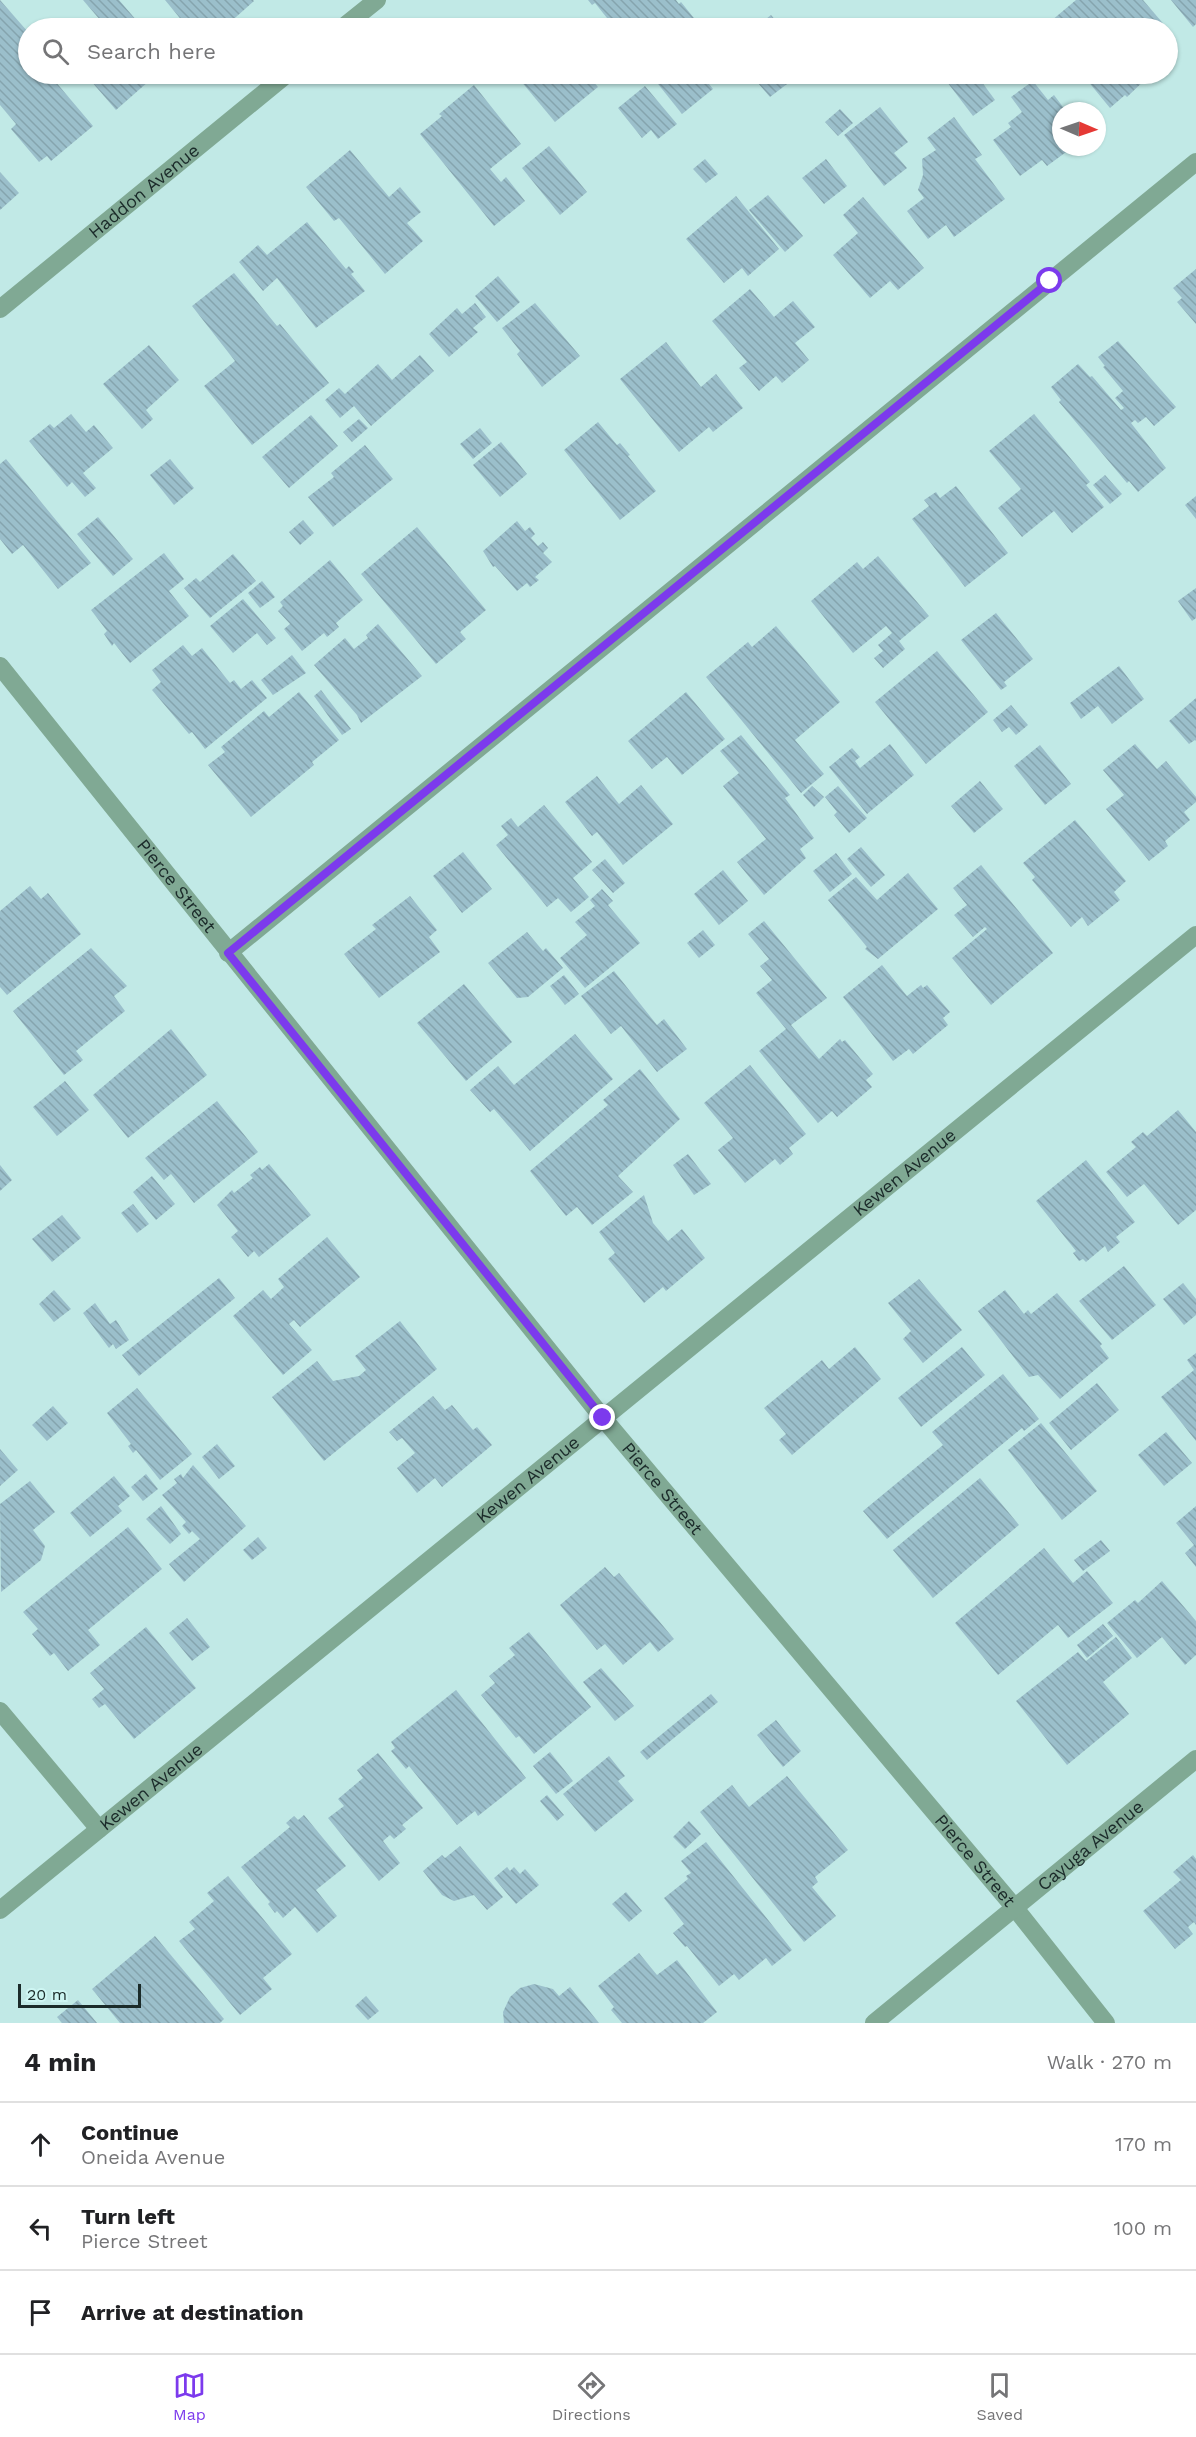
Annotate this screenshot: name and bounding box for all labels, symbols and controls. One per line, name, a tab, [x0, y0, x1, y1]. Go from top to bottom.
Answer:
search box	[18, 18, 1178, 84]
icon: search	[39, 35, 72, 68]
text: Search here	[87, 39, 216, 64]
north arrow	[1052, 102, 1106, 156]
street label: Haddon Avenue	[84, 139, 203, 242]
route start	[1036, 267, 1062, 293]
street label: Pierce Street	[133, 835, 221, 937]
street label: Kewen Avenue	[848, 1124, 960, 1220]
route end	[589, 1404, 615, 1430]
street label: Kewen Avenue	[472, 1431, 583, 1527]
street label: Pierce Street	[618, 1438, 708, 1539]
street label: Kewen Avenue	[95, 1738, 207, 1835]
street label: Cayuga Avenue	[1033, 1795, 1147, 1895]
street label: Pierce Street	[931, 1810, 1020, 1911]
scale bar	[18, 1981, 141, 2008]
text: 20 m	[27, 1985, 67, 2004]
text: 4 min	[24, 2047, 96, 2077]
text: Walk · 270 m	[1047, 2050, 1172, 2074]
text: Continue	[81, 2120, 179, 2145]
icon: ahead	[24, 2128, 57, 2161]
text: 170 m	[1115, 2132, 1172, 2156]
text: Oneida Avenue	[81, 2145, 225, 2169]
text: Turn left	[81, 2204, 175, 2229]
icon: left	[24, 2212, 57, 2245]
text: 100 m	[1113, 2216, 1172, 2240]
text: Pierce Street	[81, 2229, 208, 2253]
icon: arrive	[24, 2296, 57, 2329]
text: Arrive at destination	[81, 2300, 304, 2325]
tab: Map	[173, 2369, 206, 2424]
tab: Directions	[552, 2369, 631, 2424]
tab: Saved	[977, 2369, 1023, 2424]

